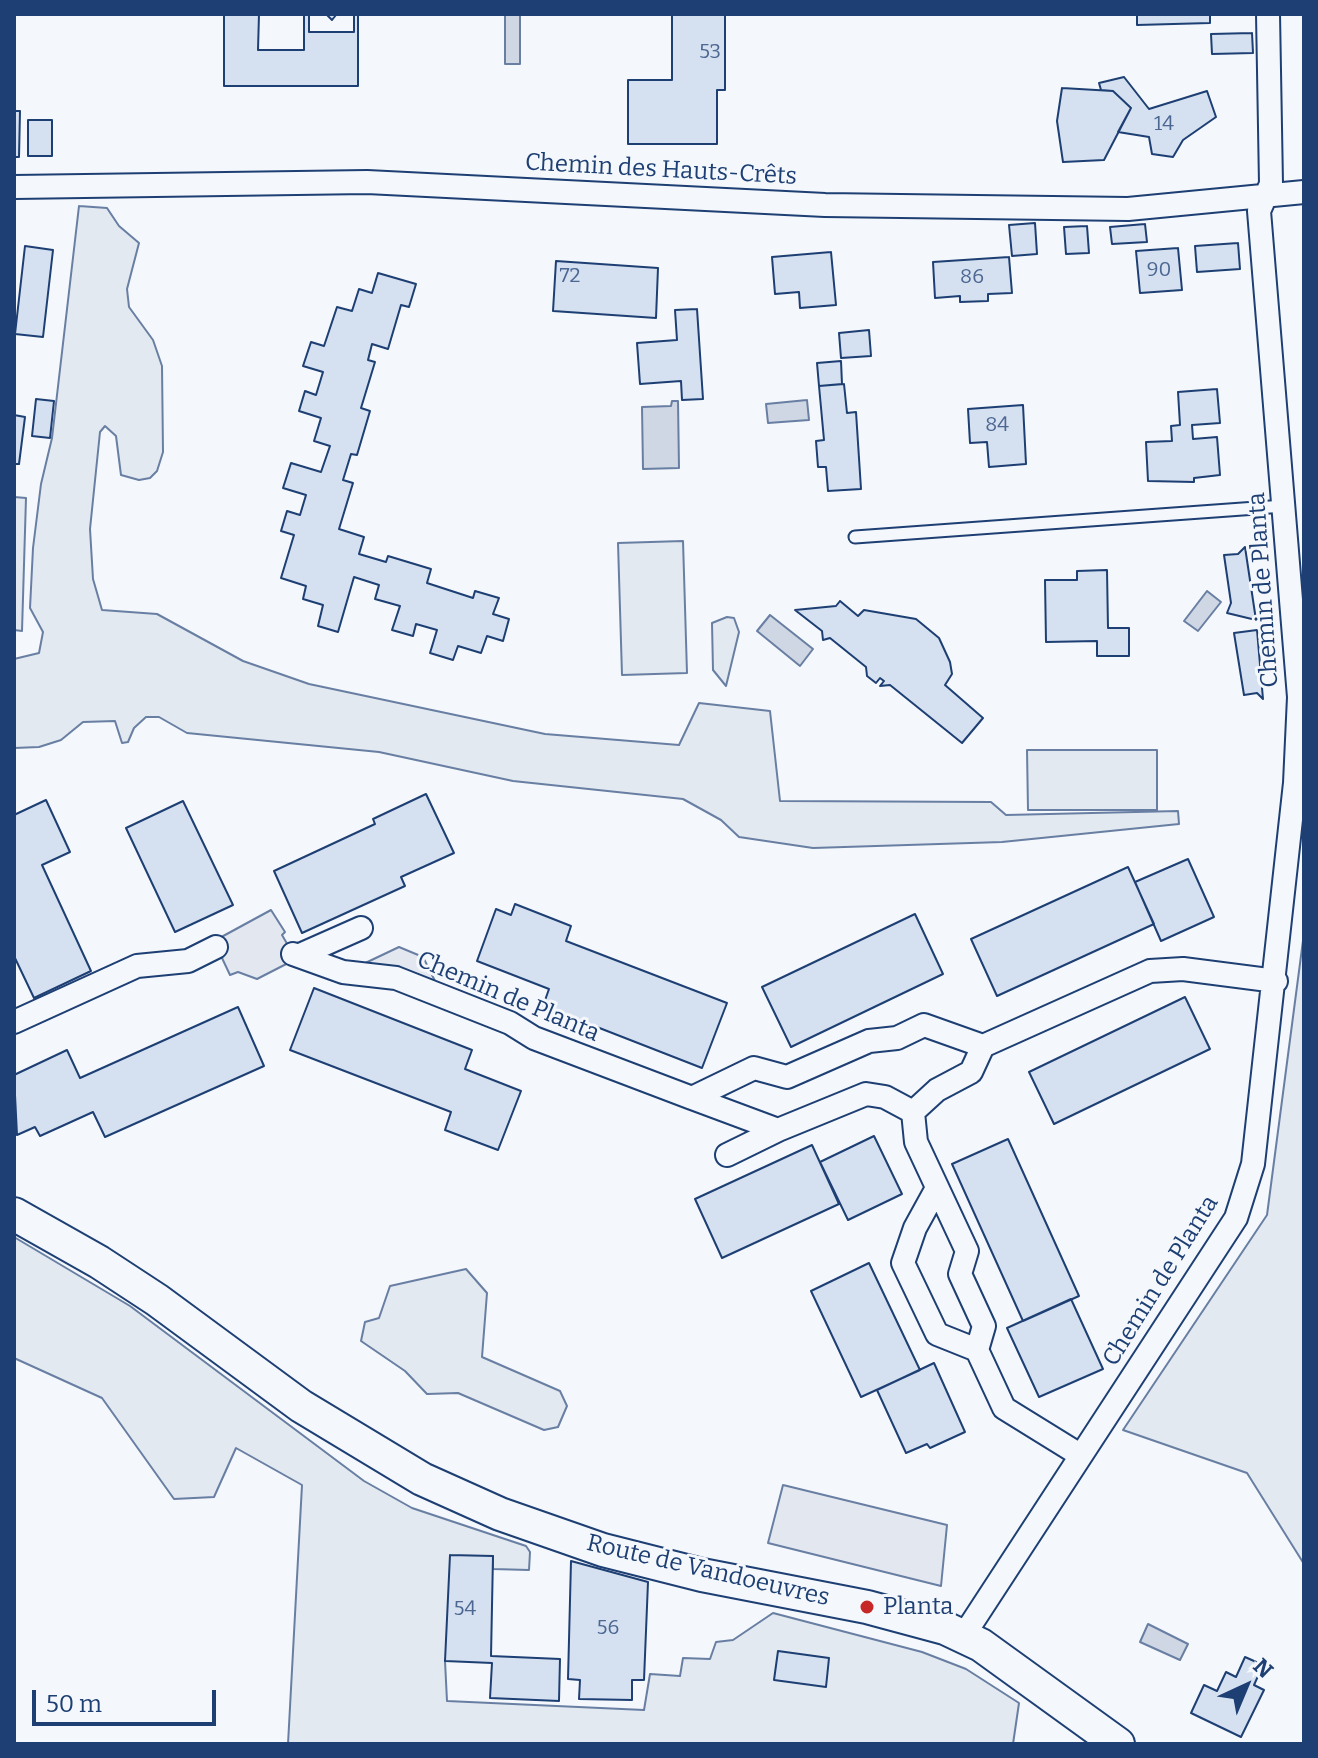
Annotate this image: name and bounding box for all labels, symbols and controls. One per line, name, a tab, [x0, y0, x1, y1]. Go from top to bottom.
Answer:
house number: 53	[699, 40, 721, 64]
house number: 14	[1154, 112, 1174, 136]
street label: Chemin des Hauts-Crêts	[524, 149, 798, 191]
house number: 90	[1147, 258, 1171, 282]
house number: 72	[560, 264, 580, 288]
house number: 86	[960, 265, 984, 289]
house number: 84	[985, 413, 1009, 437]
street label: Chemin de Planta	[1243, 491, 1285, 689]
street label: Chemin de Planta	[412, 946, 604, 1048]
street label: Chemin de Planta	[1097, 1190, 1225, 1372]
street label: Route de Vandoeuvres	[584, 1529, 832, 1613]
place label: Planta	[883, 1593, 953, 1621]
house number: 54	[454, 1597, 476, 1621]
marker: Planta	[858, 1598, 876, 1616]
house number: 56	[597, 1616, 619, 1640]
north arrow	[1206, 1646, 1286, 1726]
text: N	[1248, 1653, 1279, 1684]
scale bar	[36, 1674, 220, 1724]
text: 50 m	[46, 1690, 102, 1718]

